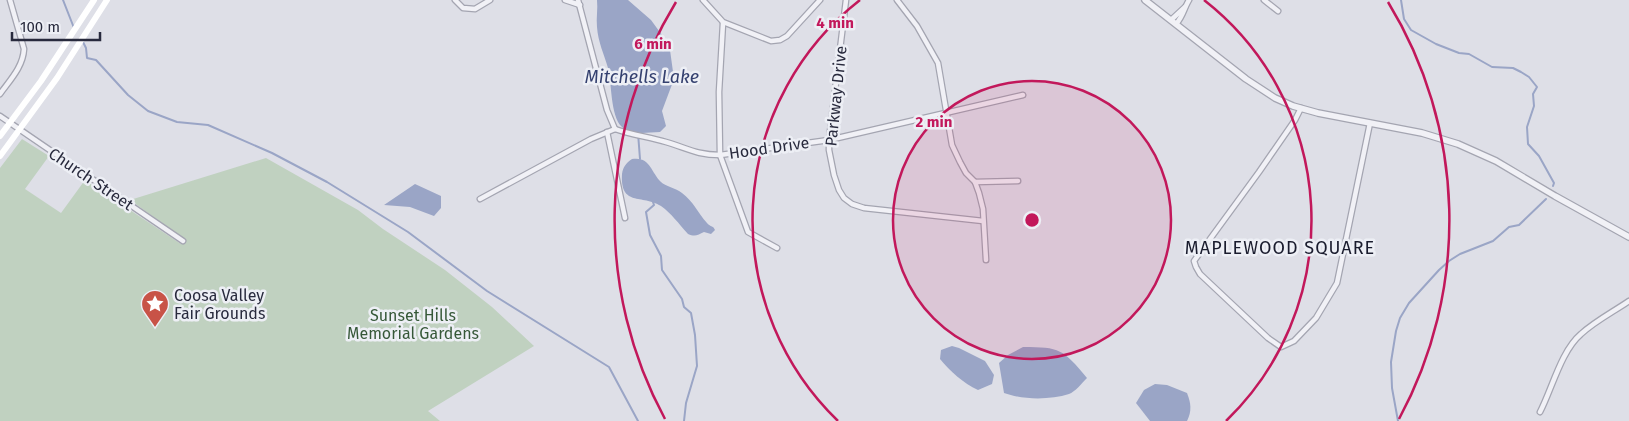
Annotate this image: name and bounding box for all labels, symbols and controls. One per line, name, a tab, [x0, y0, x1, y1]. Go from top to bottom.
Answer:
scale bar	[12, 10, 100, 42]
text: 4 min	[816, 14, 854, 32]
text: 100 m	[20, 18, 60, 36]
text: 6 min	[634, 35, 672, 53]
street label: Parkway Drive	[821, 45, 851, 147]
water label: Mitchells Lake	[585, 66, 699, 88]
text: 2 min	[916, 113, 952, 131]
street label: Hood Drive	[728, 133, 810, 163]
street label: Church Street	[45, 144, 137, 214]
centre of rings	[1023, 211, 1041, 229]
district label: MAPLEWOOD SQUARE	[1185, 237, 1375, 259]
place label: Coosa Valley Fair Grounds	[174, 286, 265, 323]
place icon: Coosa Valley Fair Grounds	[140, 289, 170, 328]
park label: Sunset Hills Memorial Gardens	[347, 306, 479, 343]

